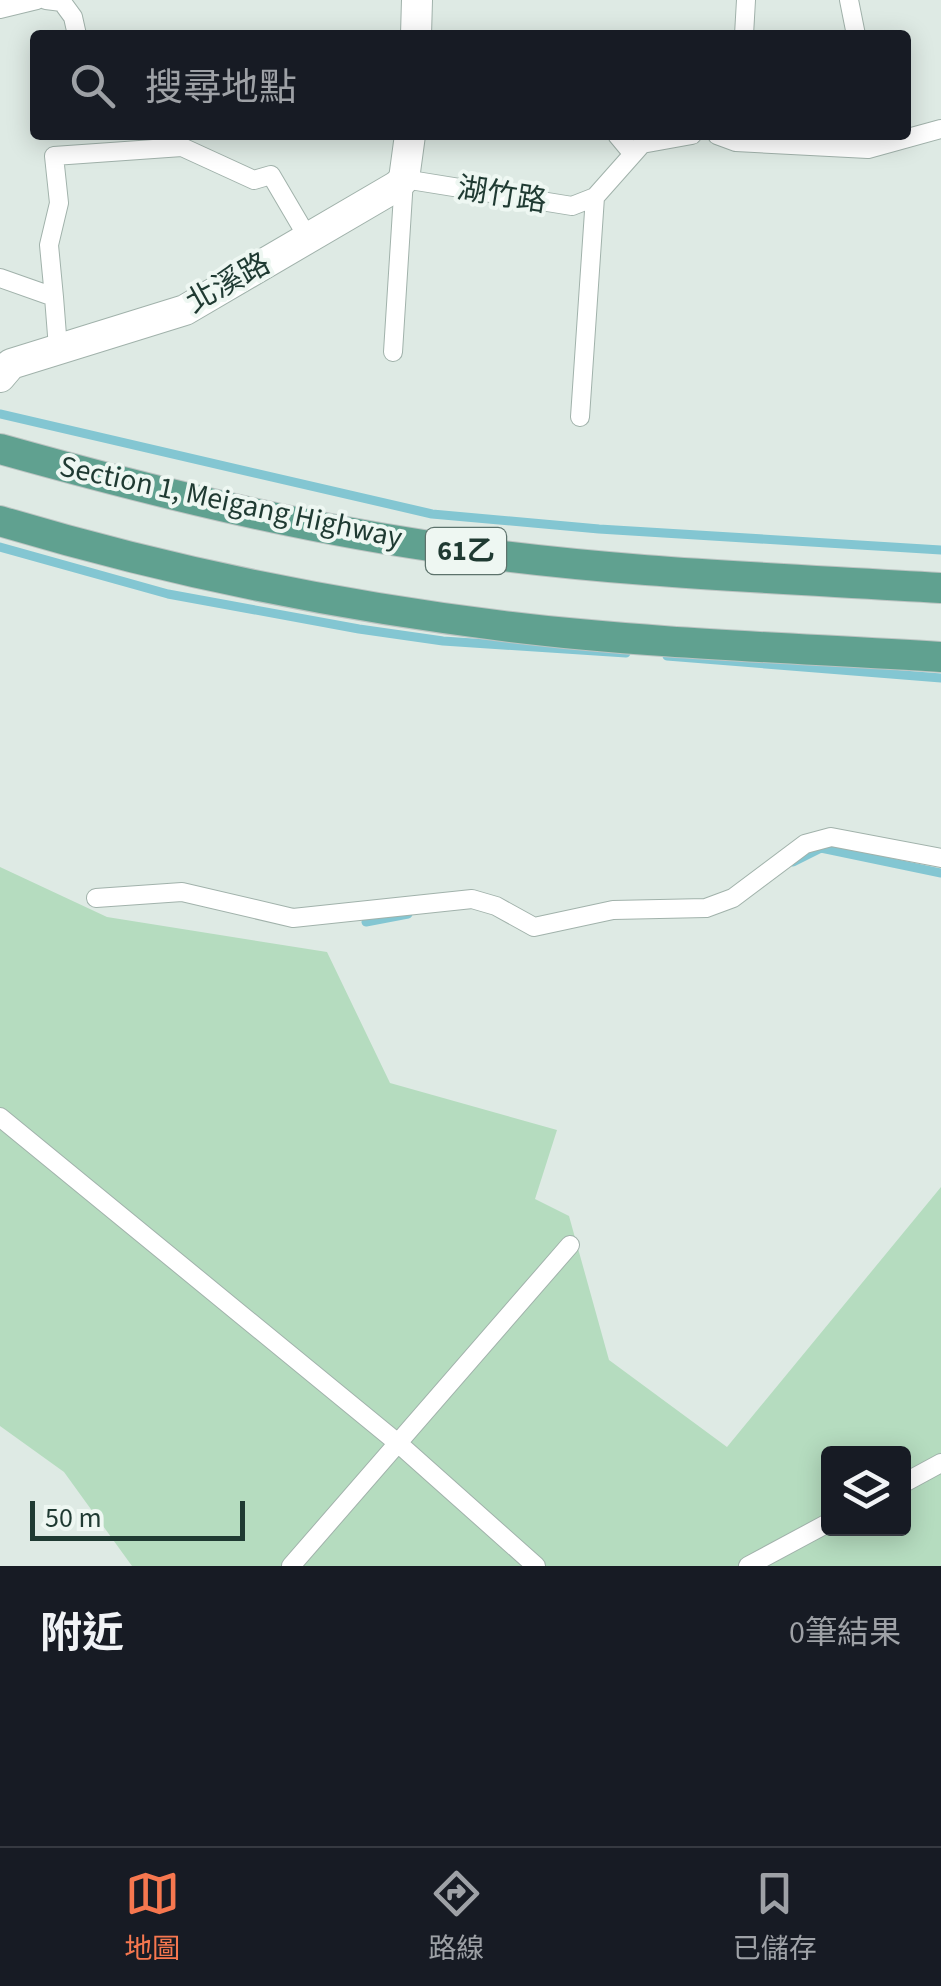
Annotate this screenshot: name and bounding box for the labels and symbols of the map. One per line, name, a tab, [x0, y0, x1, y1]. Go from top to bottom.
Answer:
street label: 湖竹路	[454, 167, 550, 223]
street label: 北溪路	[178, 242, 278, 324]
street label: Section 1, Meigang Highway	[56, 445, 406, 559]
road number: 61乙	[426, 528, 506, 574]
scale bar	[30, 1496, 245, 1540]

